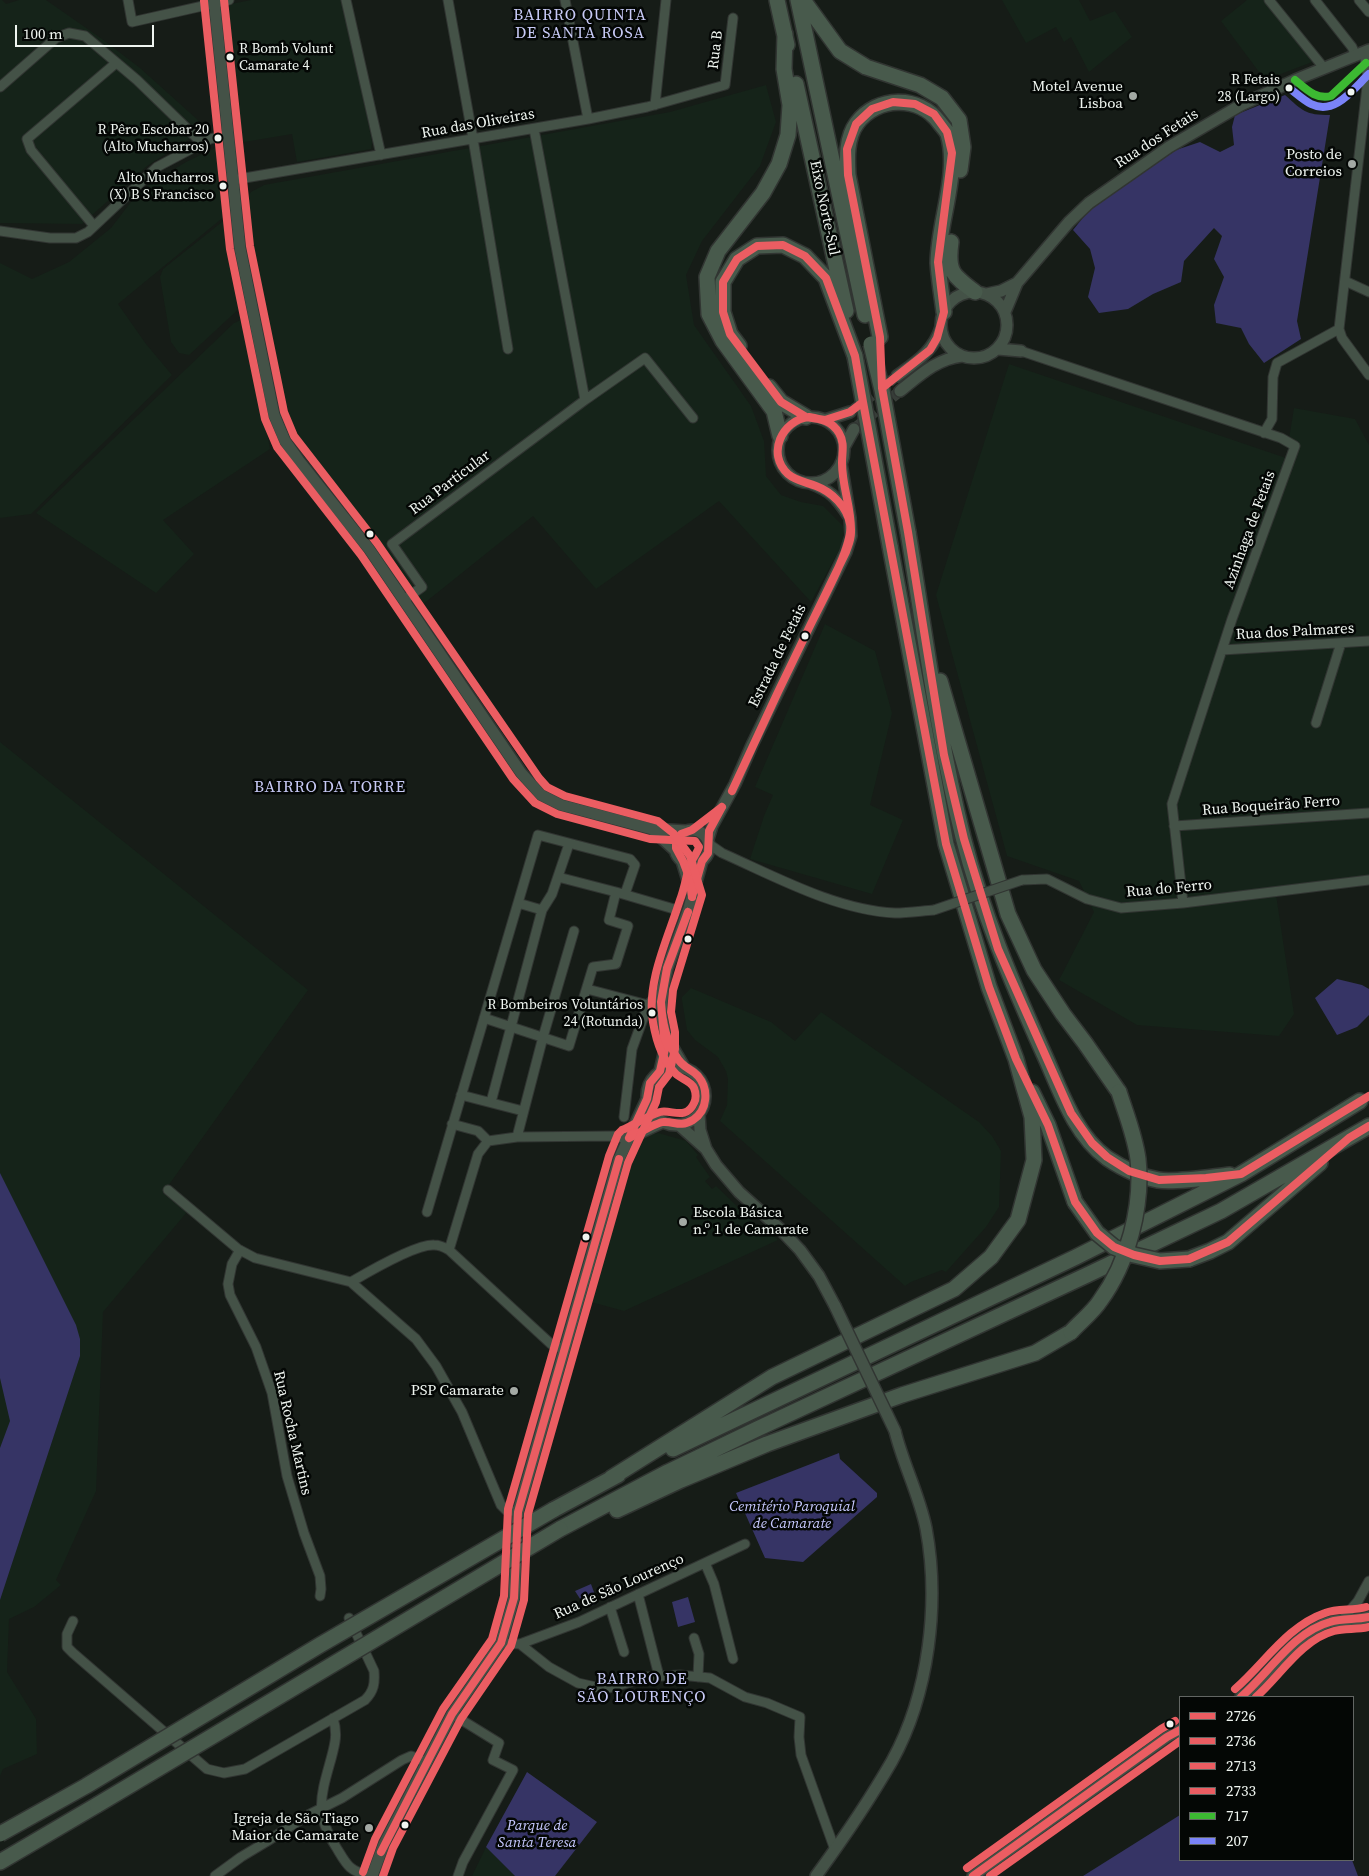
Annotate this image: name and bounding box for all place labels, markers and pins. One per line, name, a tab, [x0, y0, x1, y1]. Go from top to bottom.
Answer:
place label: R Bomb Volunt Camarate 4	[239, 41, 333, 74]
marker: R Bomb Volunt Camarate 4	[225, 52, 235, 62]
place label: R Fetais 28 (Largo)	[1217, 72, 1280, 104]
place label: Motel Avenue Lisboa	[1032, 78, 1123, 113]
marker: R Fetais 28 (Largo)	[1284, 83, 1294, 93]
unlabelled marker	[1346, 87, 1356, 97]
marker: Motel Avenue Lisboa	[1127, 90, 1139, 102]
place label: R Pêro Escobar 20 (Alto Mucharros)	[98, 122, 209, 154]
marker: R Pêro Escobar 20 (Alto Mucharros)	[213, 133, 223, 143]
place label: Posto de Correios	[1285, 146, 1342, 181]
marker: Posto de Correios	[1346, 158, 1358, 170]
place label: Alto Mucharros (X) B S Francisco	[109, 170, 214, 202]
marker: Alto Mucharros (X) B S Francisco	[218, 181, 228, 191]
unlabelled marker	[365, 529, 375, 539]
unlabelled marker	[800, 631, 810, 641]
unlabelled marker	[683, 934, 693, 944]
place label: R Bombeiros Voluntários 24 (Rotunda)	[487, 997, 643, 1030]
marker: R Bombeiros Voluntários 24 (Rotunda)	[647, 1008, 657, 1018]
place label: Escola Básica n.º 1 de Camarate	[693, 1204, 809, 1239]
marker: Escola Básica n.º 1 de Camarate	[677, 1216, 689, 1228]
unlabelled marker	[581, 1232, 591, 1242]
place label: PSP Camarate	[411, 1382, 504, 1400]
marker: PSP Camarate	[508, 1385, 520, 1397]
unlabelled marker	[1165, 1719, 1175, 1729]
place label: Igreja de São Tiago Maior de Camarate	[232, 1810, 359, 1845]
unlabelled marker	[400, 1820, 410, 1830]
marker: Igreja de São Tiago Maior de Camarate	[363, 1822, 375, 1834]

